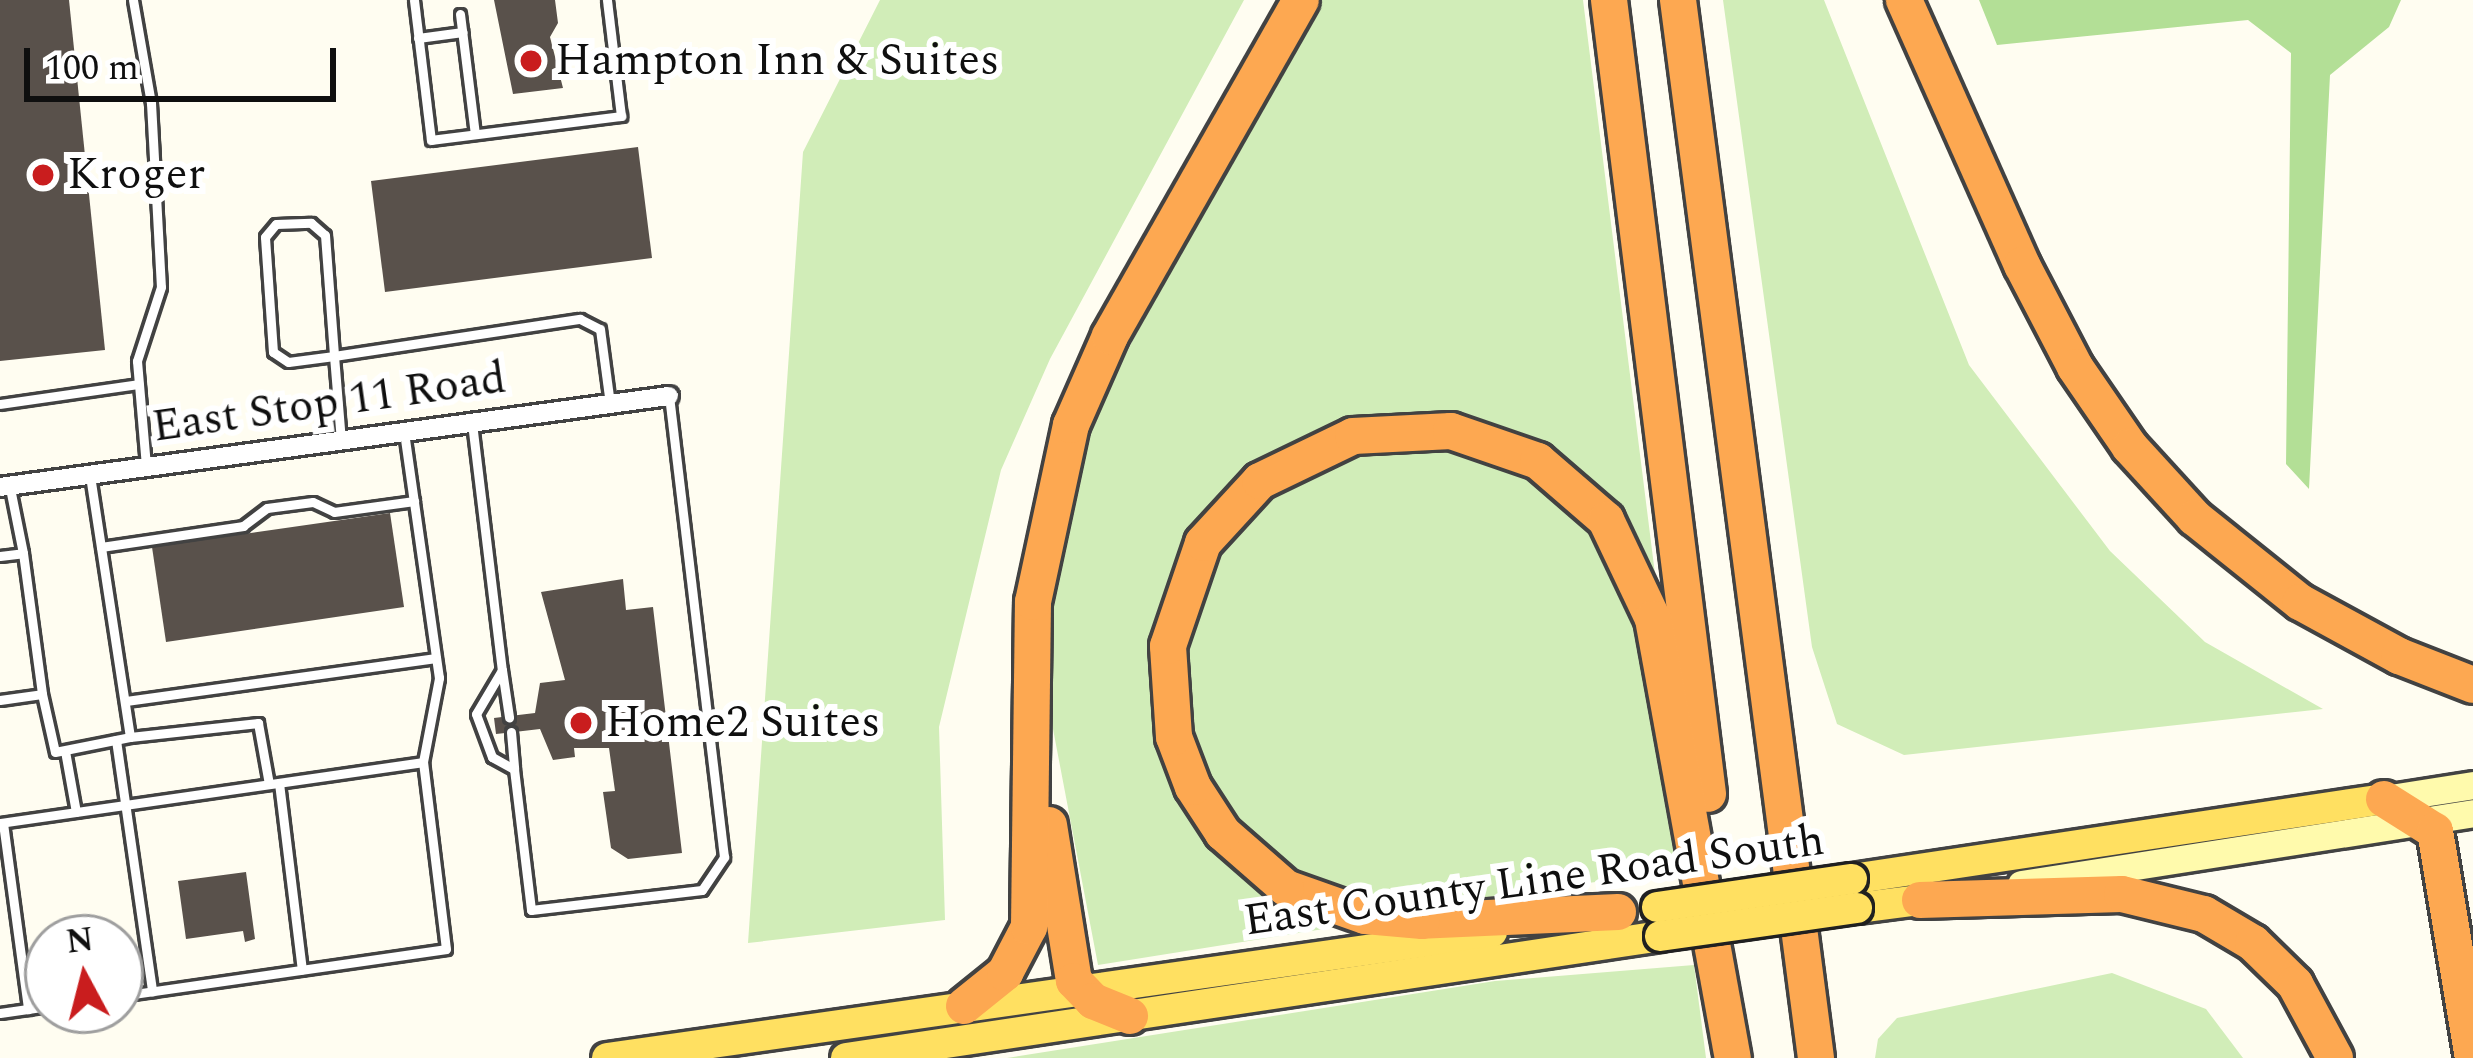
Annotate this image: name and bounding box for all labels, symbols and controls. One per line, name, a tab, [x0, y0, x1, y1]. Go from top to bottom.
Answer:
scale bar	[30, 24, 342, 98]
place label: Hampton Inn & Suites	[555, 34, 999, 88]
text: 100 m	[45, 41, 139, 96]
marker: Hampton Inn & Suites	[518, 48, 544, 74]
place label: Kroger	[67, 148, 205, 202]
marker: Kroger	[30, 162, 56, 188]
street label: East Stop 11 Road	[149, 351, 509, 455]
place label: Home2 Suites	[605, 696, 880, 750]
marker: Home2 Suites	[568, 710, 594, 736]
street label: East County Line Road South	[1240, 814, 1828, 948]
north arrow	[24, 914, 144, 1034]
text: N	[64, 915, 96, 968]

